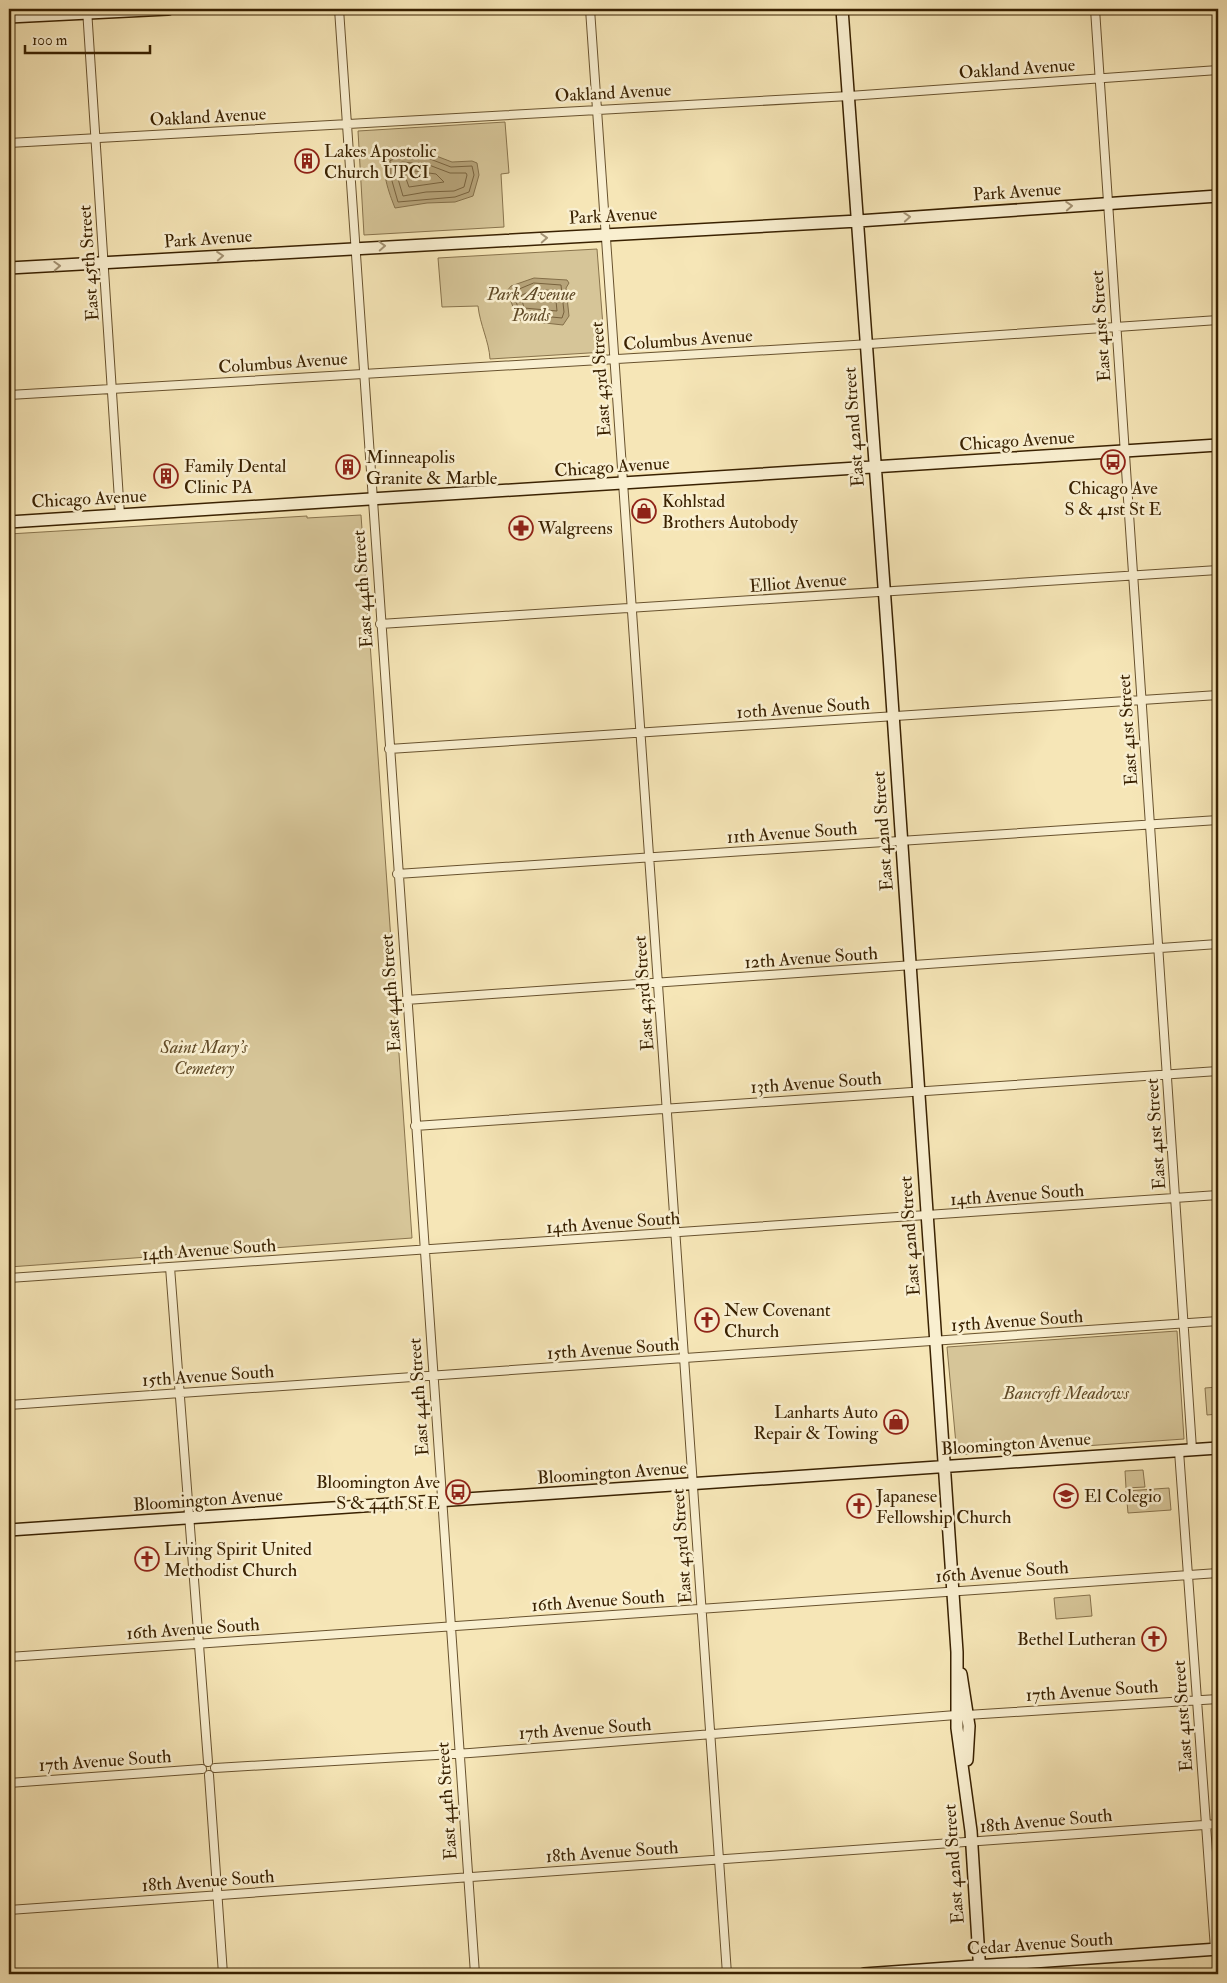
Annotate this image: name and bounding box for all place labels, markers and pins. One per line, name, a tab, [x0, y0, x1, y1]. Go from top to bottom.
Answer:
place label: Lakes Apostolic Church UPCI	[324, 140, 437, 184]
building icon: Lakes Apostolic Church UPCI	[294, 148, 320, 174]
place label: Minneapolis Granite & Marble	[366, 446, 498, 490]
bus stop icon: Chicago Ave S & 41st St E	[1100, 449, 1126, 475]
building icon: Minneapolis Granite & Marble	[335, 454, 361, 480]
place label: Family Dental Clinic PA	[184, 455, 287, 499]
building icon: Family Dental Clinic PA	[153, 463, 179, 489]
place label: Chicago Ave S & 41st St E	[1064, 477, 1162, 521]
place label: Kohlstad Brothers Autobody	[662, 490, 799, 534]
shop icon: Kohlstad Brothers Autobody	[631, 498, 657, 524]
pharmacy icon: Walgreens	[508, 515, 534, 541]
place label: Walgreens	[537, 517, 613, 540]
place label: New Covenant Church	[724, 1299, 831, 1343]
church icon: New Covenant Church	[694, 1307, 720, 1333]
place label: Lanharts Auto Repair & Towing	[753, 1401, 879, 1445]
shop icon: Lanharts Auto Repair & Towing	[883, 1409, 909, 1435]
place label: Bloomington Ave S & 44th St E	[316, 1471, 440, 1515]
bus stop icon: Bloomington Ave S & 44th St E	[445, 1479, 471, 1505]
school or university icon: El Colegio	[1053, 1483, 1079, 1509]
place label: Japanese Fellowship Church	[875, 1485, 1012, 1529]
place label: El Colegio	[1084, 1485, 1162, 1508]
church icon: Japanese Fellowship Church	[846, 1493, 872, 1519]
place label: Living Spirit United Methodist Church	[164, 1538, 312, 1582]
church icon: Living Spirit United Methodist Church	[134, 1546, 160, 1572]
church icon: Bethel Lutheran	[1141, 1626, 1167, 1652]
place label: Bethel Lutheran	[1017, 1628, 1136, 1651]

